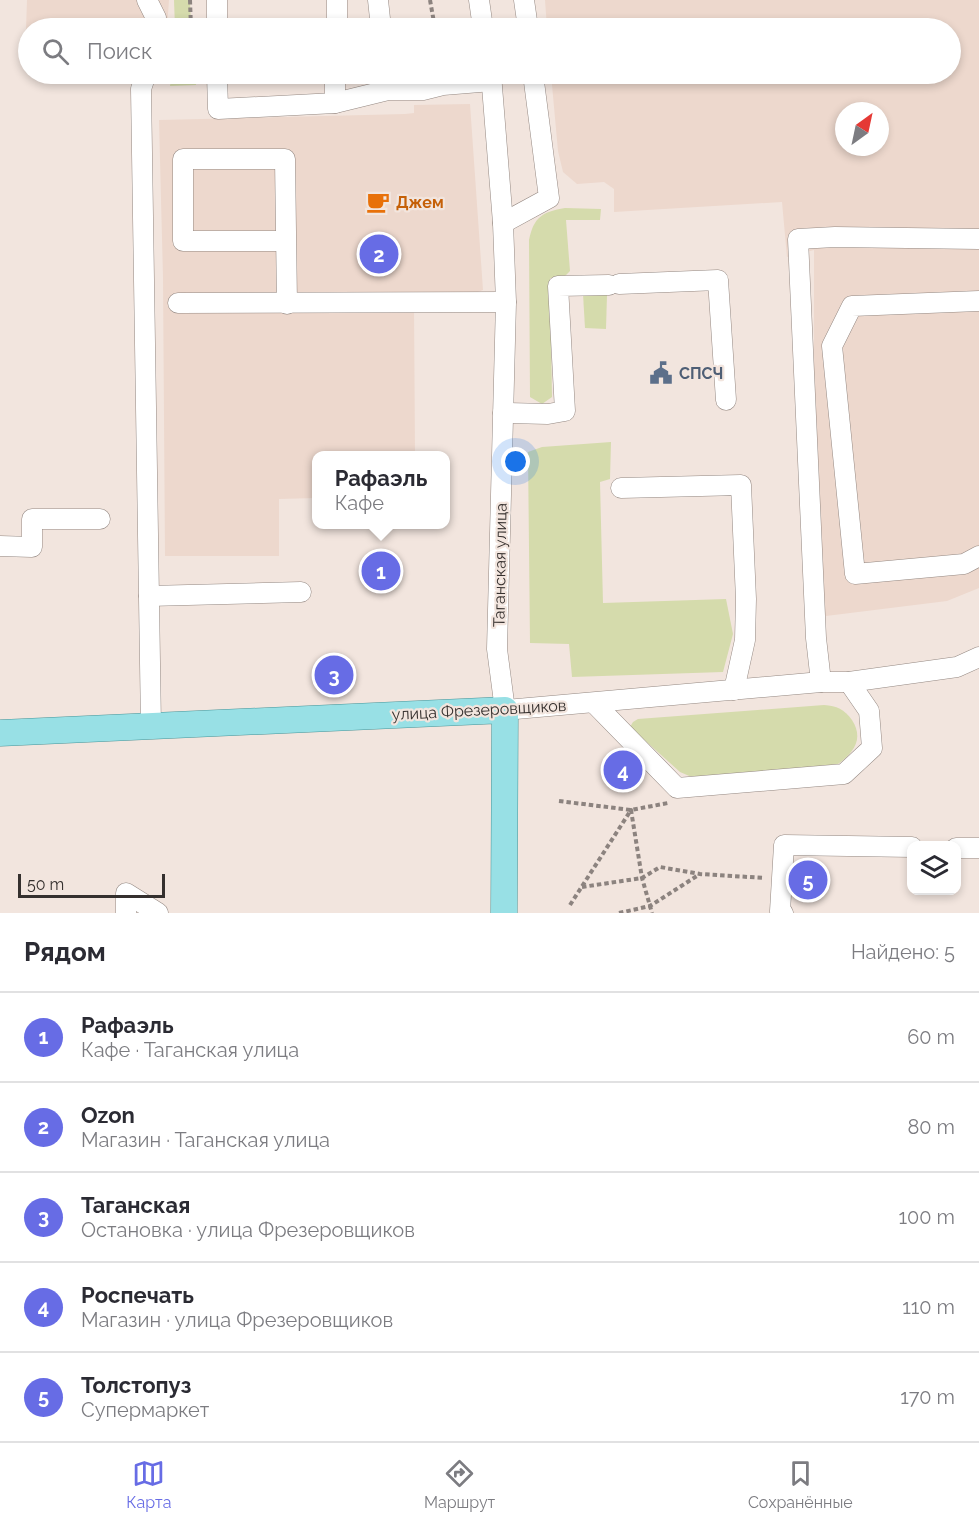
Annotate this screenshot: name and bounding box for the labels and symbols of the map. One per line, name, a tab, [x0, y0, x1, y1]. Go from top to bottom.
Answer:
north arrow	[835, 102, 889, 156]
cafe icon: Джем	[365, 189, 391, 215]
place label: Джем	[396, 193, 444, 212]
pin: 2	[360, 232, 398, 276]
public building icon: СПСЧ	[648, 360, 674, 386]
place label: СПСЧ	[679, 364, 723, 383]
your location	[501, 447, 530, 476]
street label: Таганская улица	[489, 503, 511, 627]
pin: 1	[362, 548, 400, 594]
pin: 3	[314, 652, 354, 698]
street label: улица Фрезеровщиков	[391, 696, 567, 724]
pin: 4	[604, 748, 642, 792]
pin: 5	[788, 858, 828, 902]
scale bar	[18, 871, 165, 898]

